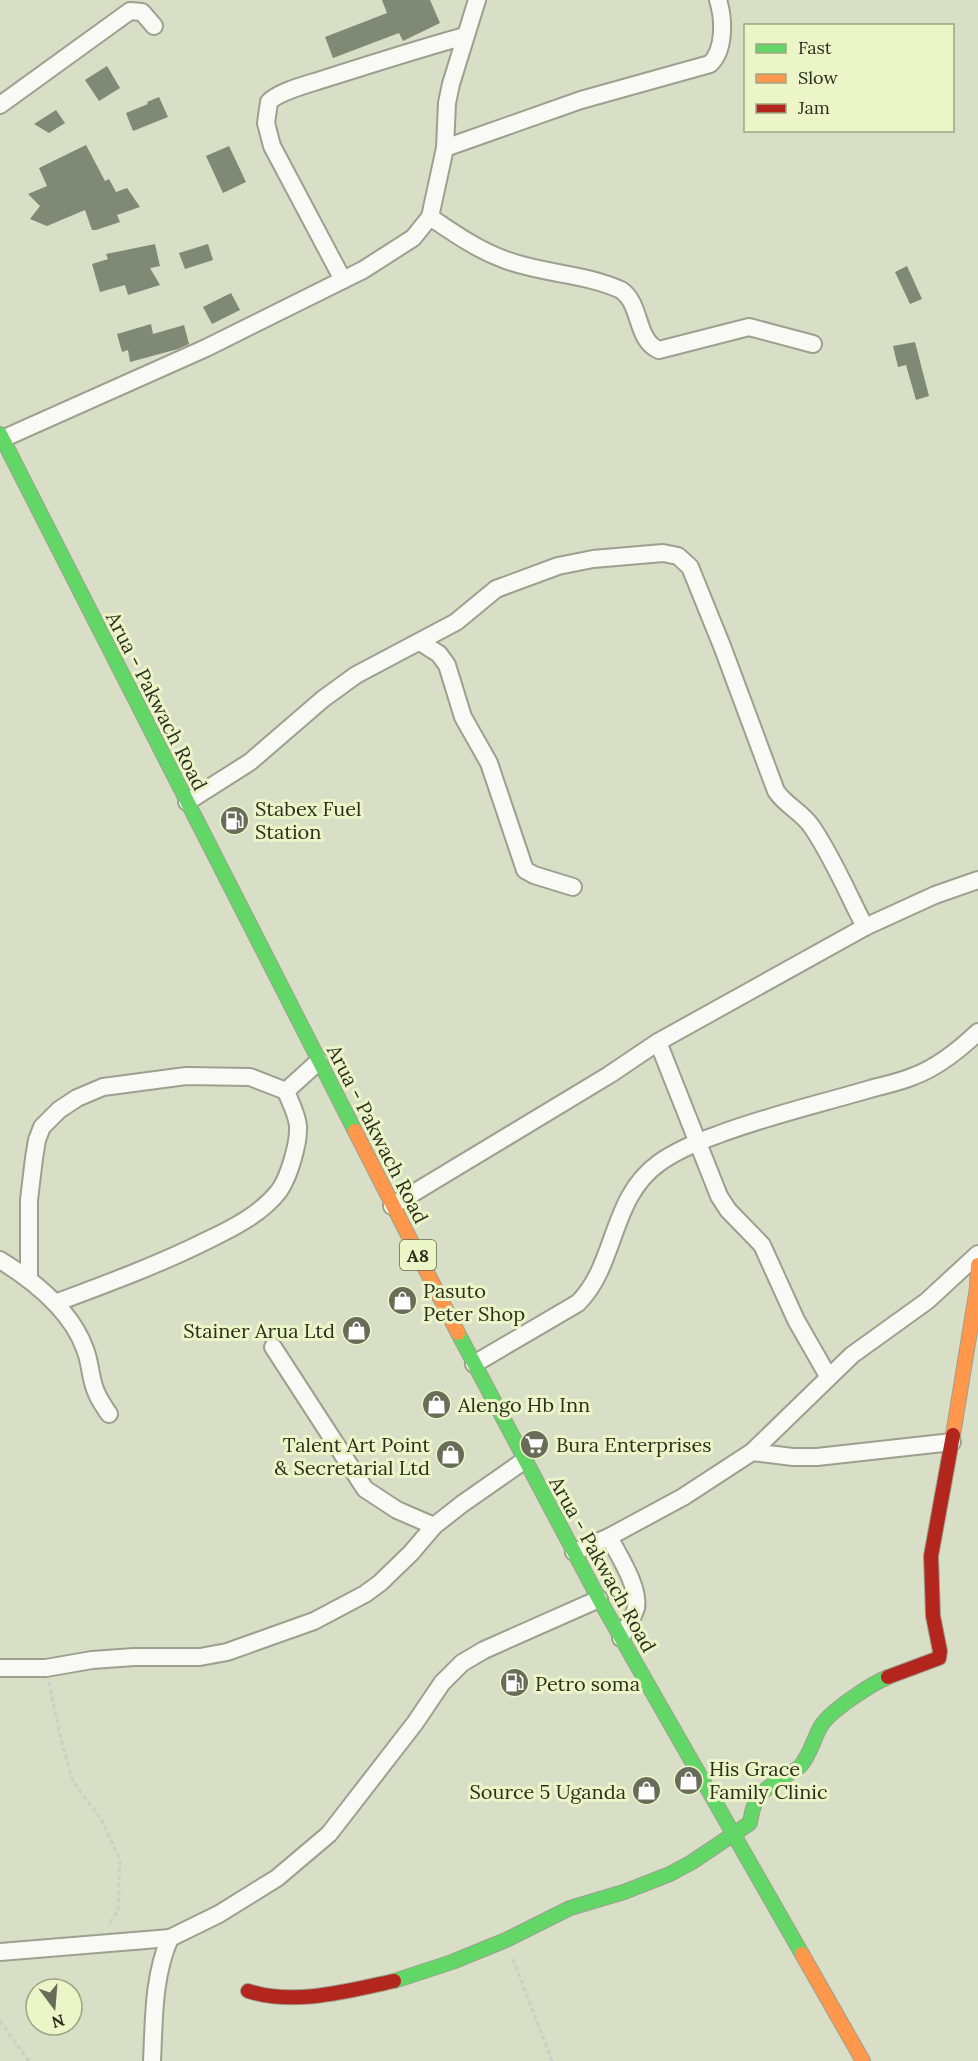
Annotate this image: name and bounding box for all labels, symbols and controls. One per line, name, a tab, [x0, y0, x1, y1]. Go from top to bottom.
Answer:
legend	[744, 24, 954, 132]
text: Fast	[798, 36, 832, 59]
text: Slow	[798, 66, 838, 89]
text: Jam	[797, 96, 830, 119]
street label: Arua - Pakwach Road	[101, 607, 213, 795]
place label: Stabex Fuel Station	[255, 796, 362, 844]
fuel station icon: Stabex Fuel Station	[218, 804, 250, 836]
street label: Arua - Pakwach Road	[322, 1040, 434, 1228]
road number: A8	[400, 1240, 436, 1270]
place label: Pasuto Peter Shop	[423, 1278, 525, 1326]
shop icon: Pasuto Peter Shop	[386, 1285, 418, 1317]
shop icon: Stainer Arua Ltd	[340, 1314, 372, 1346]
place label: Stainer Arua Ltd	[183, 1318, 335, 1343]
shop icon: Alengo Hb Inn	[421, 1388, 453, 1420]
place label: Alengo Hb Inn	[457, 1392, 590, 1417]
supermarket icon: Bura Enterprises	[519, 1428, 551, 1460]
place label: Talent Art Point & Secretarial Ltd	[274, 1432, 430, 1480]
place label: Bura Enterprises	[556, 1432, 712, 1457]
shop icon: Talent Art Point & Secretarial Ltd	[435, 1439, 467, 1471]
street label: Arua - Pakwach Road	[544, 1471, 662, 1656]
fuel station icon: Petro soma	[498, 1667, 530, 1699]
place label: Petro soma	[535, 1671, 640, 1696]
place label: His Grace Family Clinic	[709, 1756, 828, 1804]
shop icon: His Grace Family Clinic	[672, 1764, 704, 1796]
shop icon: Source 5 Uganda	[631, 1775, 663, 1807]
place label: Source 5 Uganda	[469, 1779, 626, 1804]
north arrow	[24, 1977, 84, 2037]
text: N	[49, 2010, 67, 2033]

